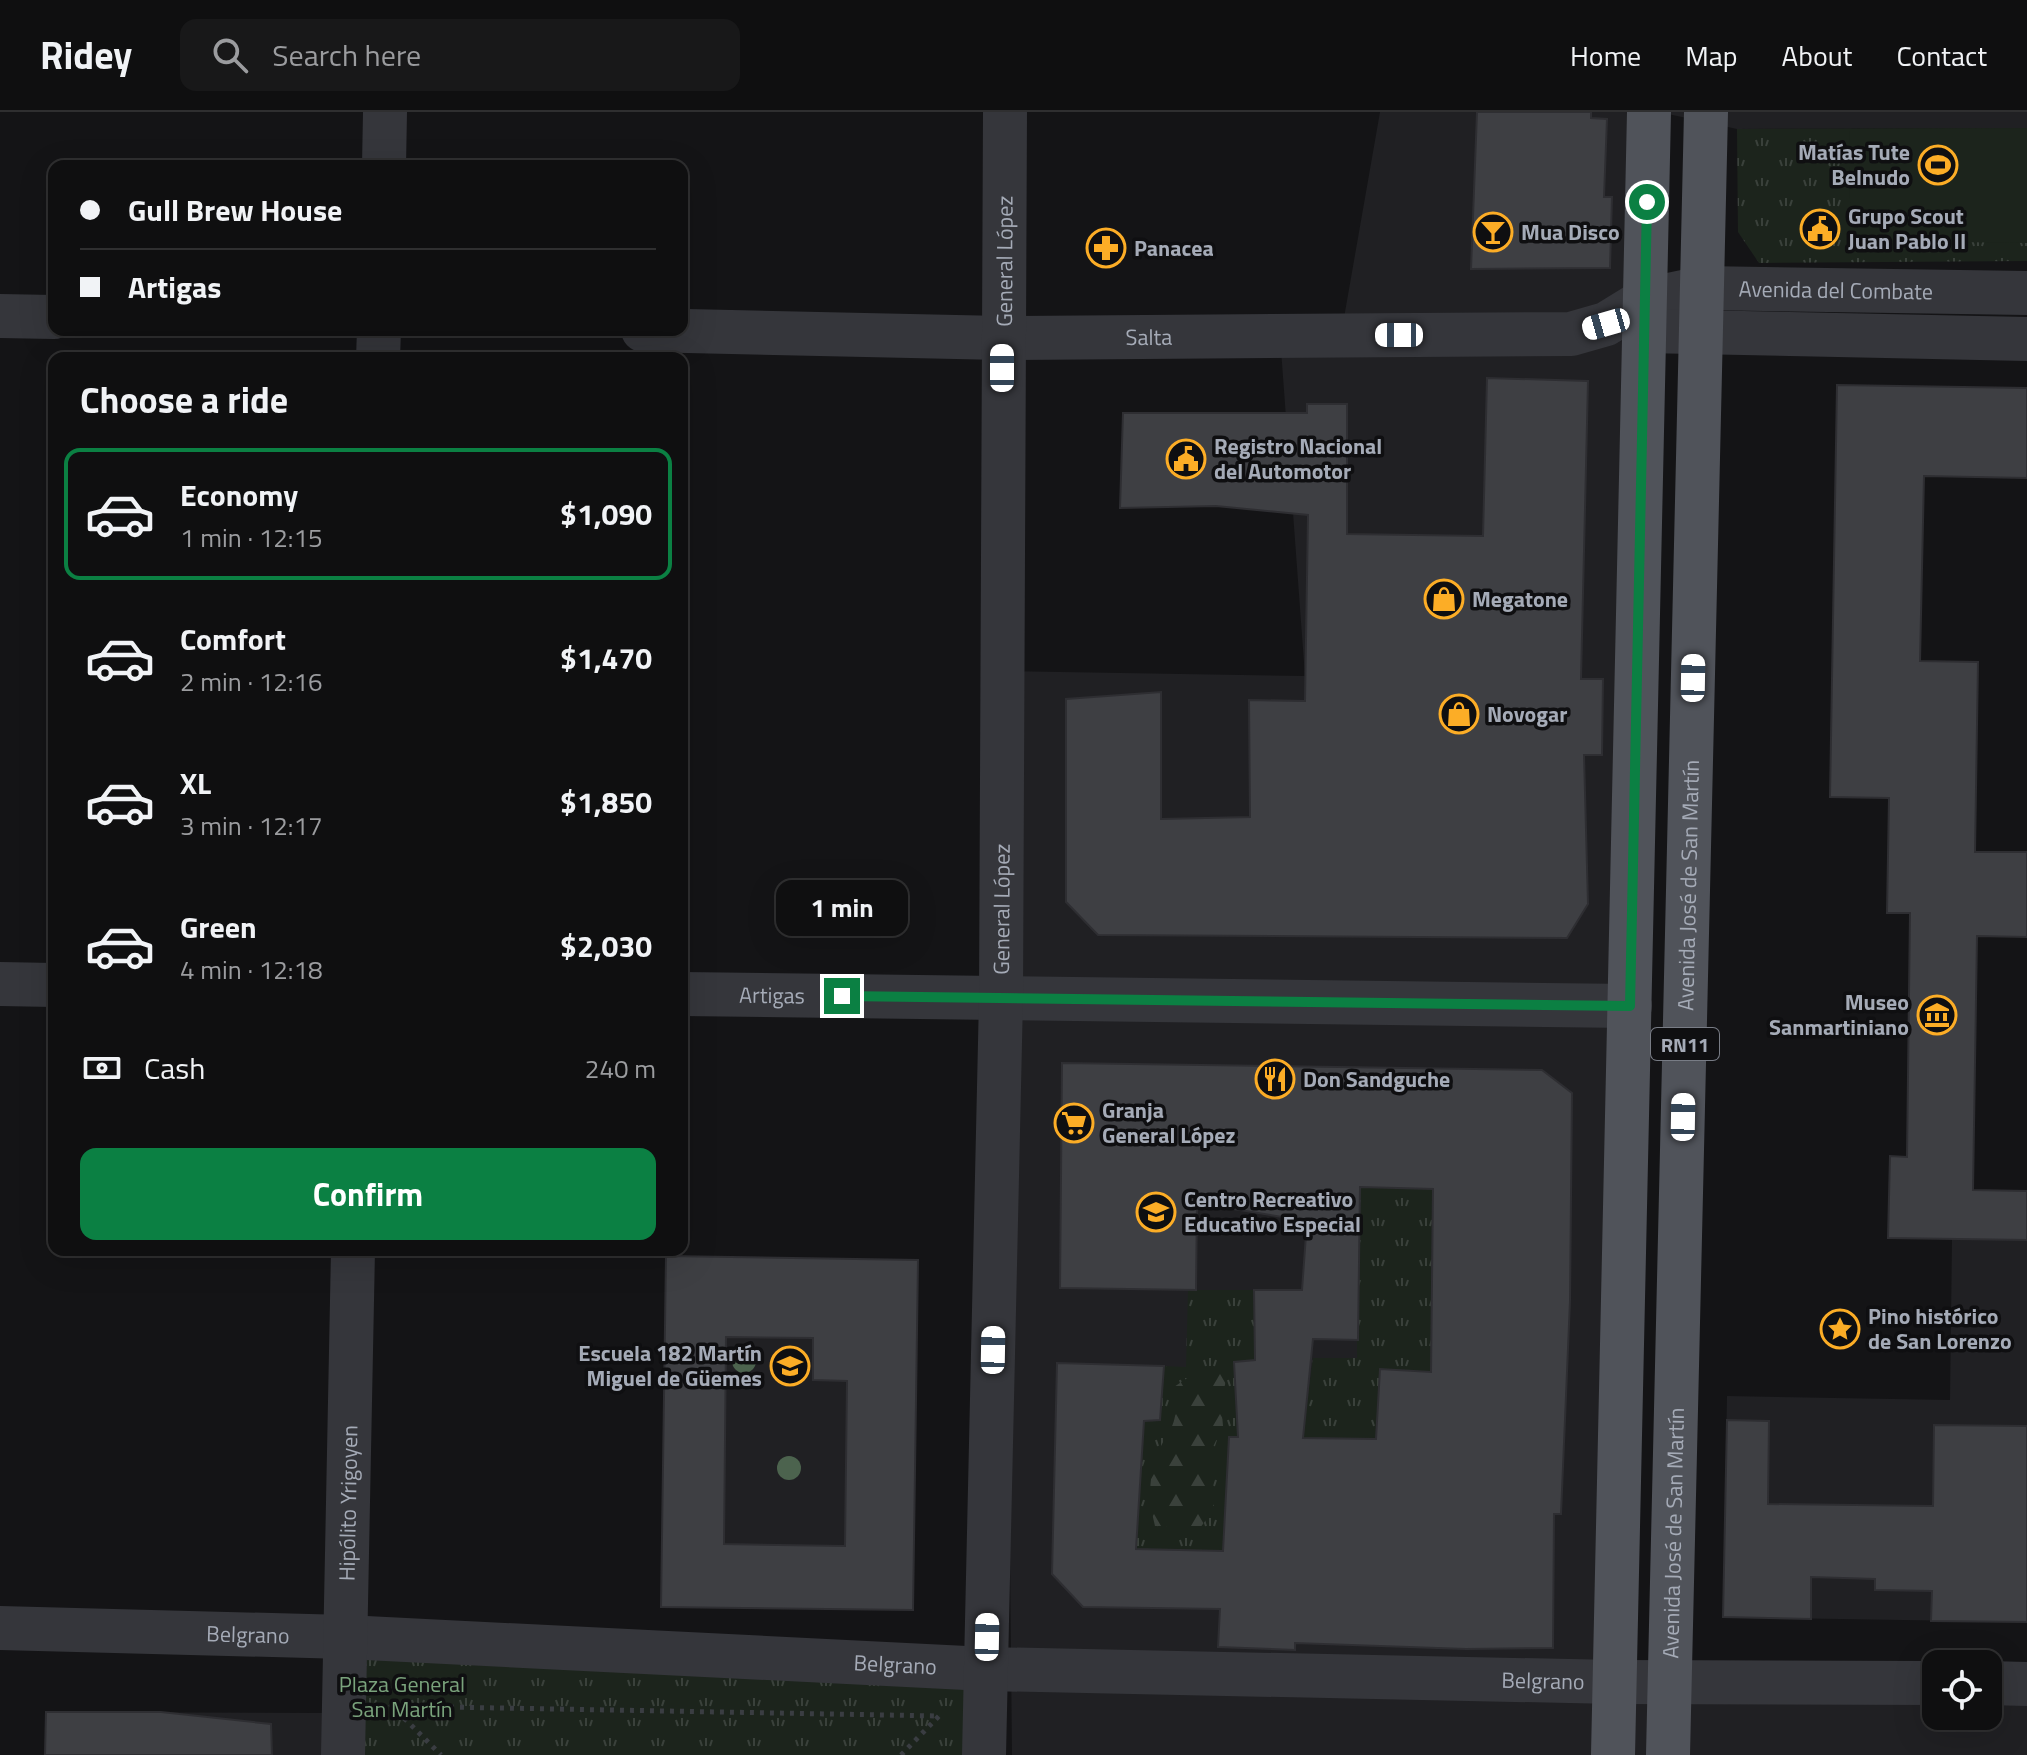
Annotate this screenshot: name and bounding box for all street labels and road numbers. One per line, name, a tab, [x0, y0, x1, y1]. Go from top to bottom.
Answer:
street label: General López	[987, 196, 1022, 327]
street label: Avenida del Combate	[1738, 272, 1933, 309]
street label: Salta	[1125, 320, 1172, 354]
street label: Avenida José de San Martín	[1668, 759, 1708, 1011]
street label: General López	[984, 844, 1019, 975]
street label: Artigas	[739, 978, 805, 1013]
road number: RN11	[1651, 1028, 1719, 1060]
street label: Avenida José de San Martín	[1653, 1407, 1693, 1659]
street label: Hipólito Yrigoyen	[329, 1425, 367, 1581]
street label: Belgrano	[206, 1616, 290, 1653]
street label: Belgrano	[853, 1645, 938, 1684]
street label: Belgrano	[1501, 1663, 1585, 1698]

